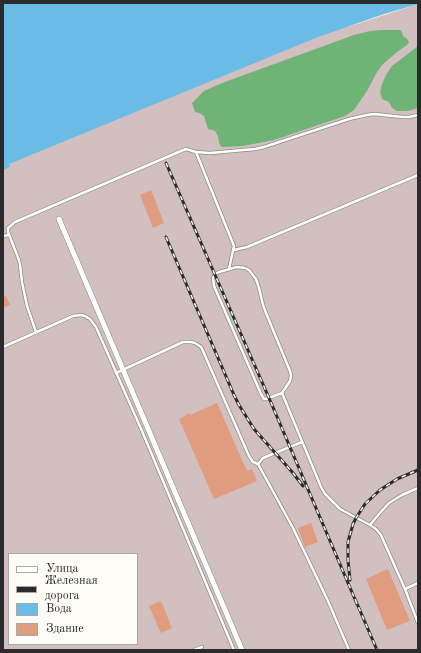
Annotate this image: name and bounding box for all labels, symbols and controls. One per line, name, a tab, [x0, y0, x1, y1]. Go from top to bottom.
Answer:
legend	[8, 553, 138, 645]
text: Улица	[46, 563, 79, 575]
text: Железная дорога	[45, 575, 98, 602]
text: Вода	[46, 603, 72, 615]
text: Здание	[46, 623, 84, 635]

